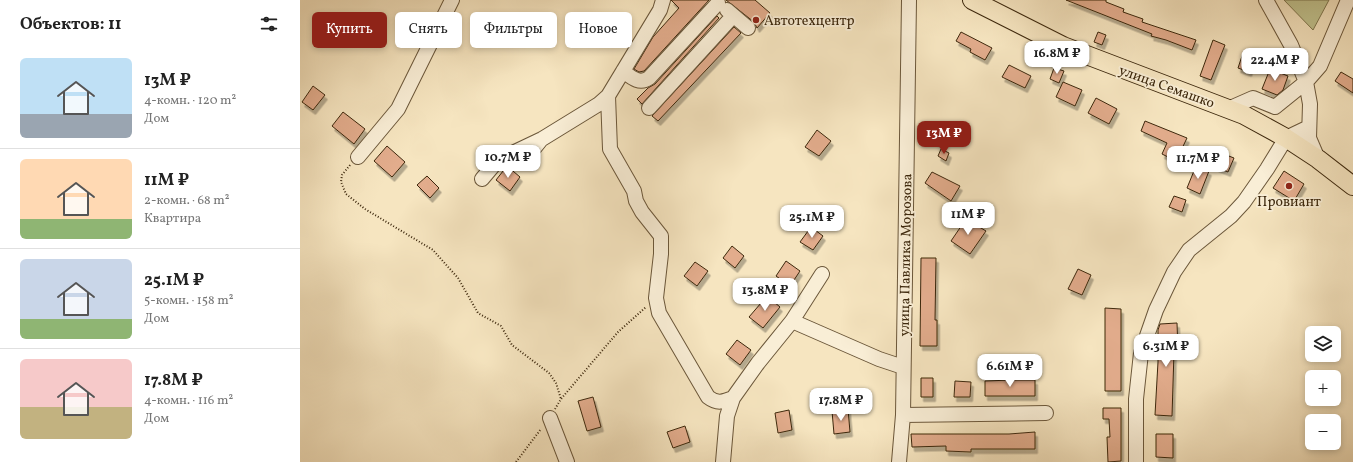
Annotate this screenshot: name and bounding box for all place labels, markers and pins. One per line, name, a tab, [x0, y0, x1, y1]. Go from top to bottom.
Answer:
place label: Автотехцентр	[764, 12, 855, 31]
marker: Автотехцентр	[751, 15, 761, 25]
pin: 16.8M ₽	[1020, 41, 1094, 75]
pin: 22.4M ₽	[1238, 48, 1312, 82]
pin: 13M ₽	[916, 121, 972, 155]
pin: 10.7M ₽	[471, 145, 545, 179]
pin: 11.7M ₽	[1161, 146, 1235, 180]
marker: Провиант	[1284, 181, 1294, 191]
place label: Провиант	[1257, 193, 1321, 212]
pin: 11M ₽	[940, 202, 996, 236]
pin: 25.1M ₽	[775, 205, 849, 239]
pin: 13.8M ₽	[728, 278, 802, 312]
pin: 6.31M ₽	[1129, 334, 1203, 368]
pin: 6.61M ₽	[973, 354, 1047, 388]
pin: 17.8M ₽	[804, 388, 878, 422]

